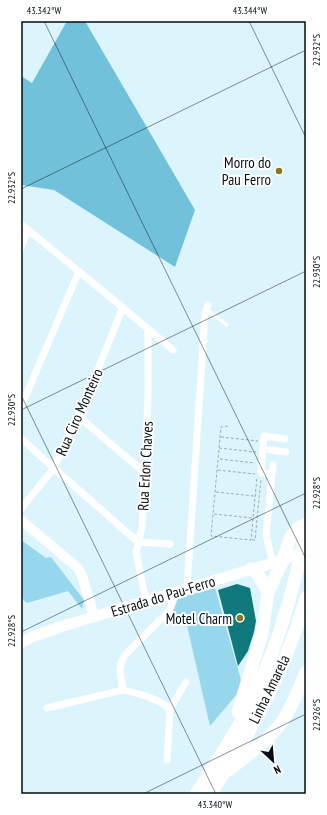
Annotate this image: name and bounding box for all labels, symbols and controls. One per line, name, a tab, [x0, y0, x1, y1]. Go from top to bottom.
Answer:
text: 43.342°W	[27, 4, 61, 17]
text: 43.344°W	[233, 4, 267, 17]
text: 22.932°S	[310, 34, 323, 66]
place label: Morro do Pau Ferro	[222, 153, 271, 189]
marker: Morro do Pau Ferro	[274, 166, 284, 176]
text: 22.932°S	[5, 172, 18, 204]
text: 22.930°S	[310, 256, 323, 288]
street label: Rua Ciro Monteiro	[51, 365, 107, 459]
text: 22.930°S	[5, 394, 18, 426]
street label: Rua Erlon Chaves	[133, 421, 157, 511]
text: 22.928°S	[310, 477, 323, 509]
street label: Estrada do Pau-Ferro	[109, 571, 217, 621]
place label: Motel Charm	[166, 609, 232, 628]
marker: Motel Charm	[235, 613, 245, 623]
text: 22.928°S	[5, 615, 18, 647]
street label: Linha Amarela	[244, 652, 294, 726]
text: 22.926°S	[310, 699, 323, 731]
north arrow	[253, 741, 293, 781]
text: N	[272, 762, 283, 778]
text: 43.340°W	[198, 798, 232, 811]

